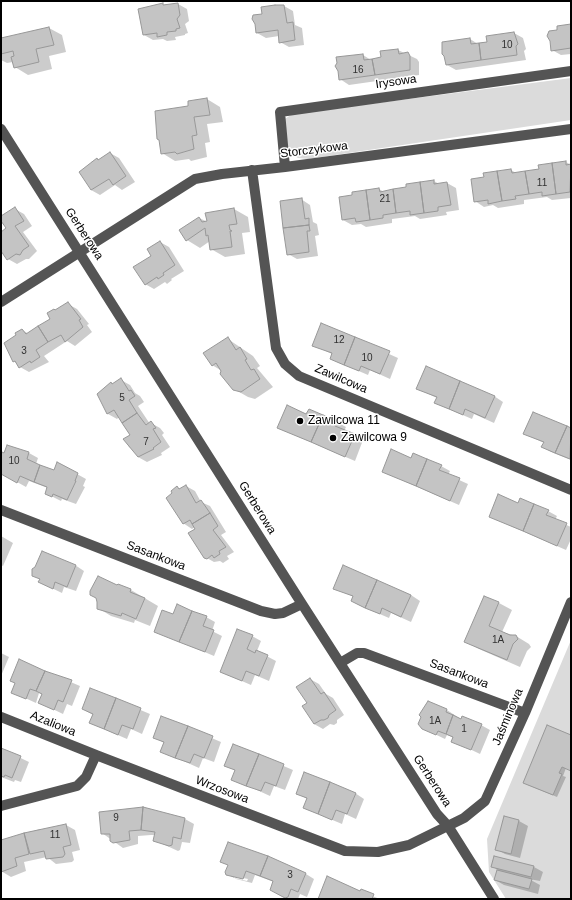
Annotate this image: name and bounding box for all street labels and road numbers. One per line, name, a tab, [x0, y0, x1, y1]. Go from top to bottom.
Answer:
street label: Irysowa	[375, 72, 417, 92]
street label: Storczykowa	[279, 139, 349, 161]
street label: Gerberowa	[62, 205, 106, 263]
street label: Zawilcowa	[312, 361, 370, 397]
street label: Gerberowa	[235, 479, 279, 537]
street label: Sasankowa	[124, 538, 188, 574]
street label: Sasankowa	[427, 656, 491, 692]
street label: Jaśminowa	[490, 687, 526, 747]
street label: Azaliowa	[28, 708, 78, 740]
street label: Gerberowa	[410, 752, 454, 810]
street label: Wrzosowa	[193, 773, 251, 807]

